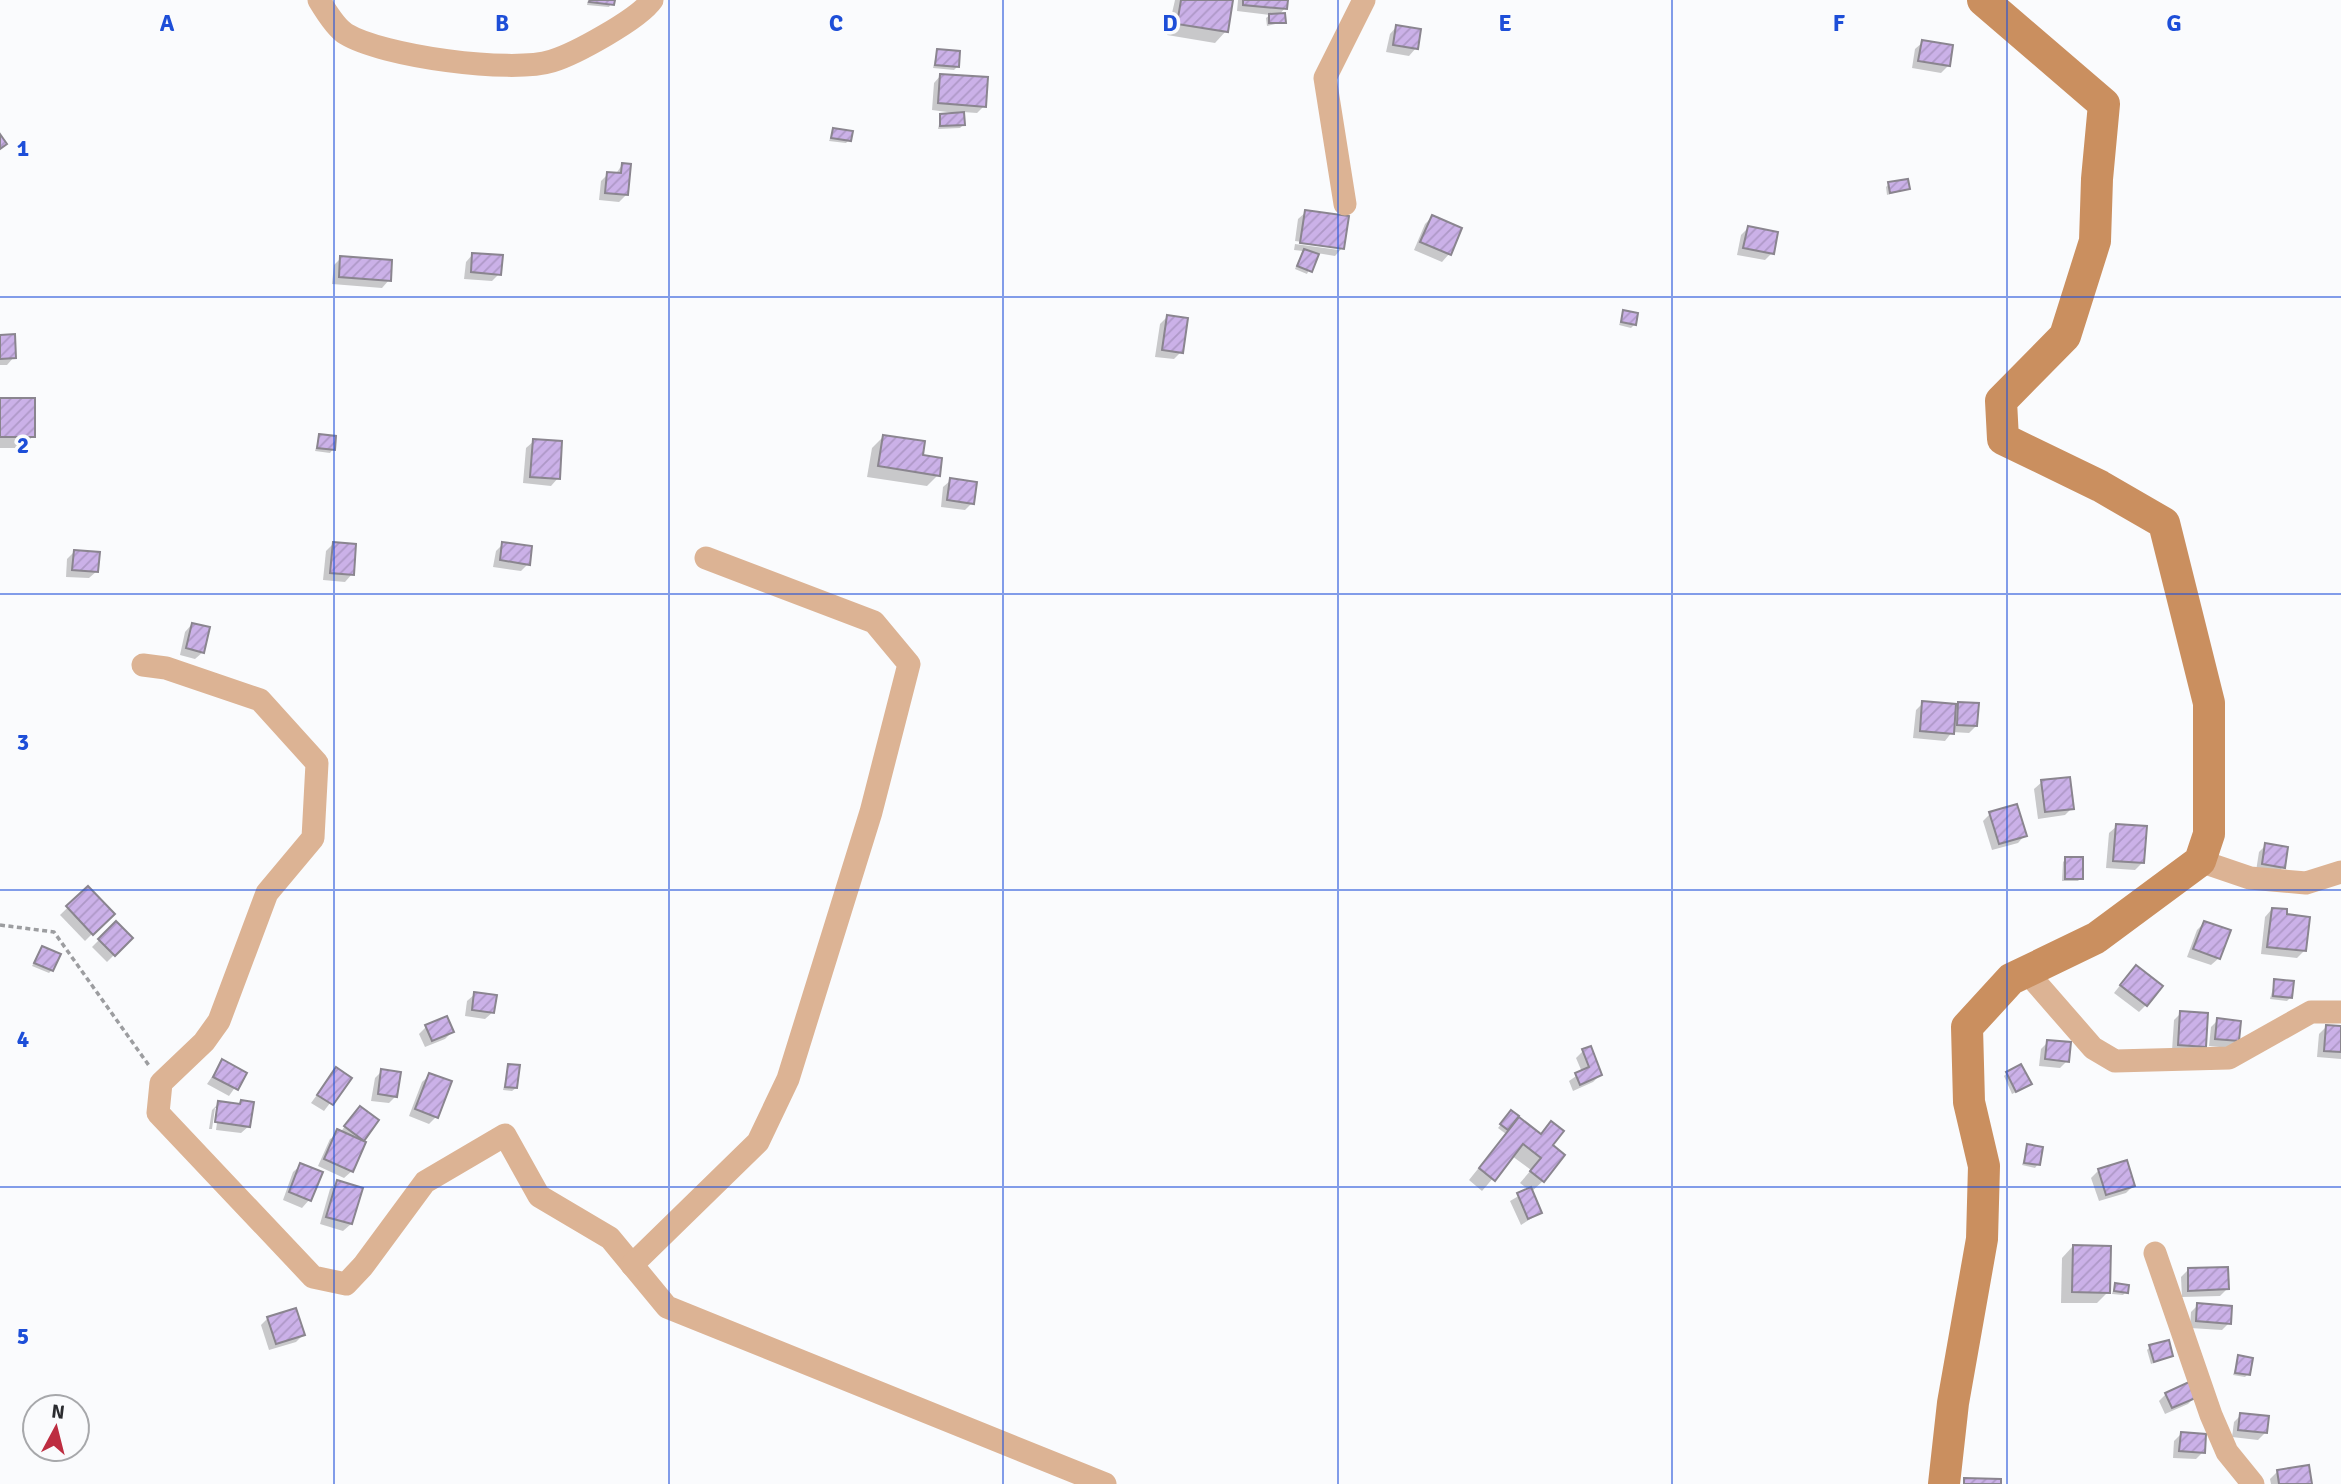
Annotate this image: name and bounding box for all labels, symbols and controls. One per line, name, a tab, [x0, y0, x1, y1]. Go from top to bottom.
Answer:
text: A	[160, 9, 175, 38]
text: B	[495, 9, 509, 38]
text: C	[829, 9, 843, 38]
text: D	[1162, 9, 1178, 38]
text: E	[1498, 9, 1512, 38]
text: F	[1833, 9, 1845, 38]
text: G	[2166, 9, 2182, 38]
text: 1	[17, 134, 29, 163]
text: 2	[17, 431, 29, 460]
text: 3	[17, 728, 29, 757]
text: 4	[17, 1025, 29, 1054]
text: 5	[17, 1322, 29, 1351]
north arrow	[21, 1393, 91, 1463]
text: N	[50, 1399, 66, 1425]

